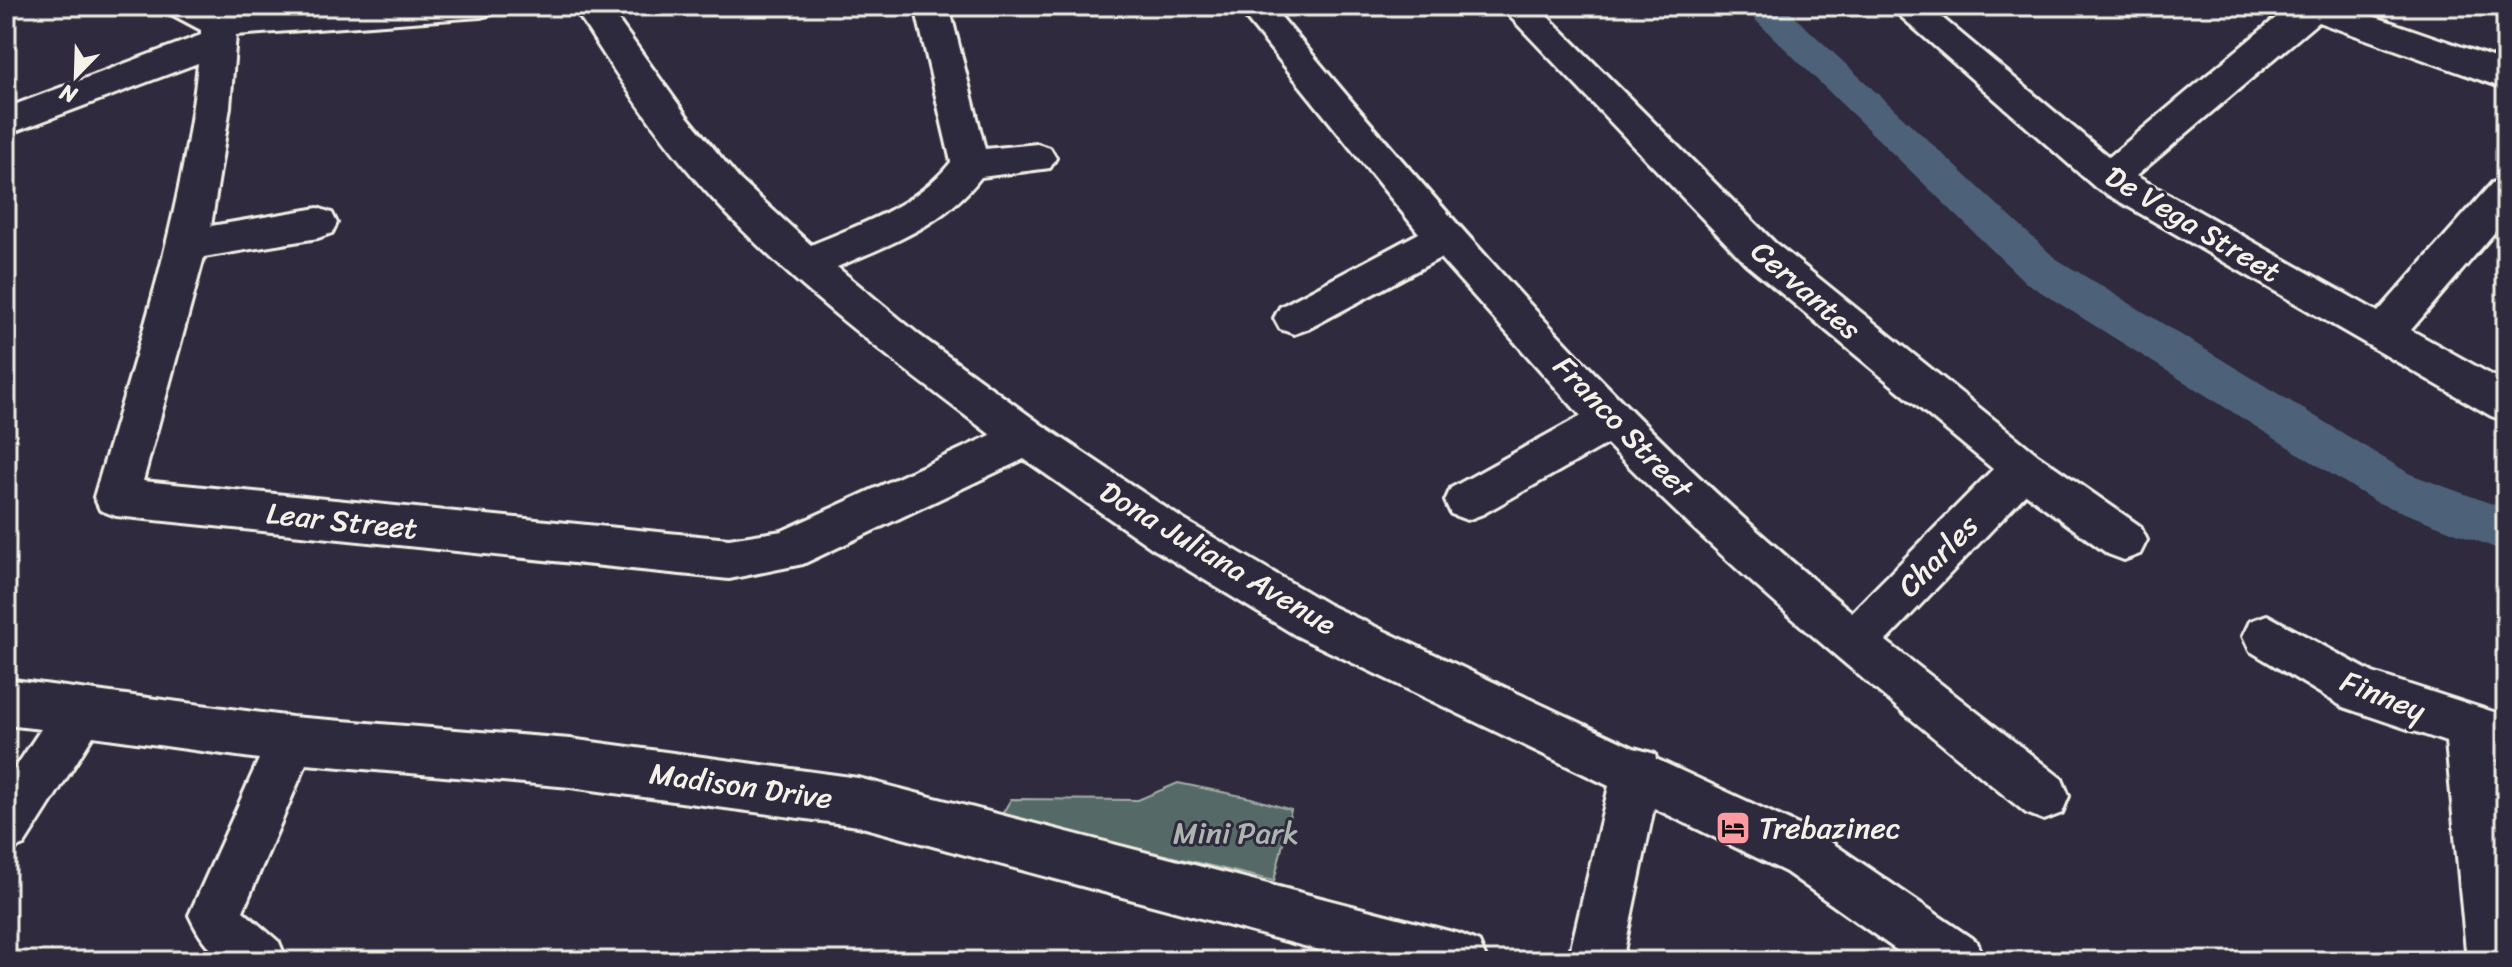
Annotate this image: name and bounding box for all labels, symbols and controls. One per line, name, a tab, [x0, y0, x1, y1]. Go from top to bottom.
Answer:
north arrow	[36, 36, 116, 116]
text: N	[53, 73, 84, 115]
street label: De Vega Street	[2094, 150, 2292, 298]
street label: Cervantes	[1738, 226, 1874, 354]
street label: Franco Street	[1540, 342, 1708, 513]
street label: Dona Juliana Avenue	[1089, 466, 1347, 650]
street label: Lear Street	[264, 486, 420, 556]
street label: Charles	[1884, 501, 1992, 611]
street label: Finney	[2332, 655, 2434, 738]
street label: Madison Drive	[646, 746, 836, 826]
place label: Trebazinec	[1759, 801, 1901, 855]
park label: Mini Park	[1173, 806, 1299, 860]
hotel icon: Trebazinec	[1714, 809, 1752, 847]

